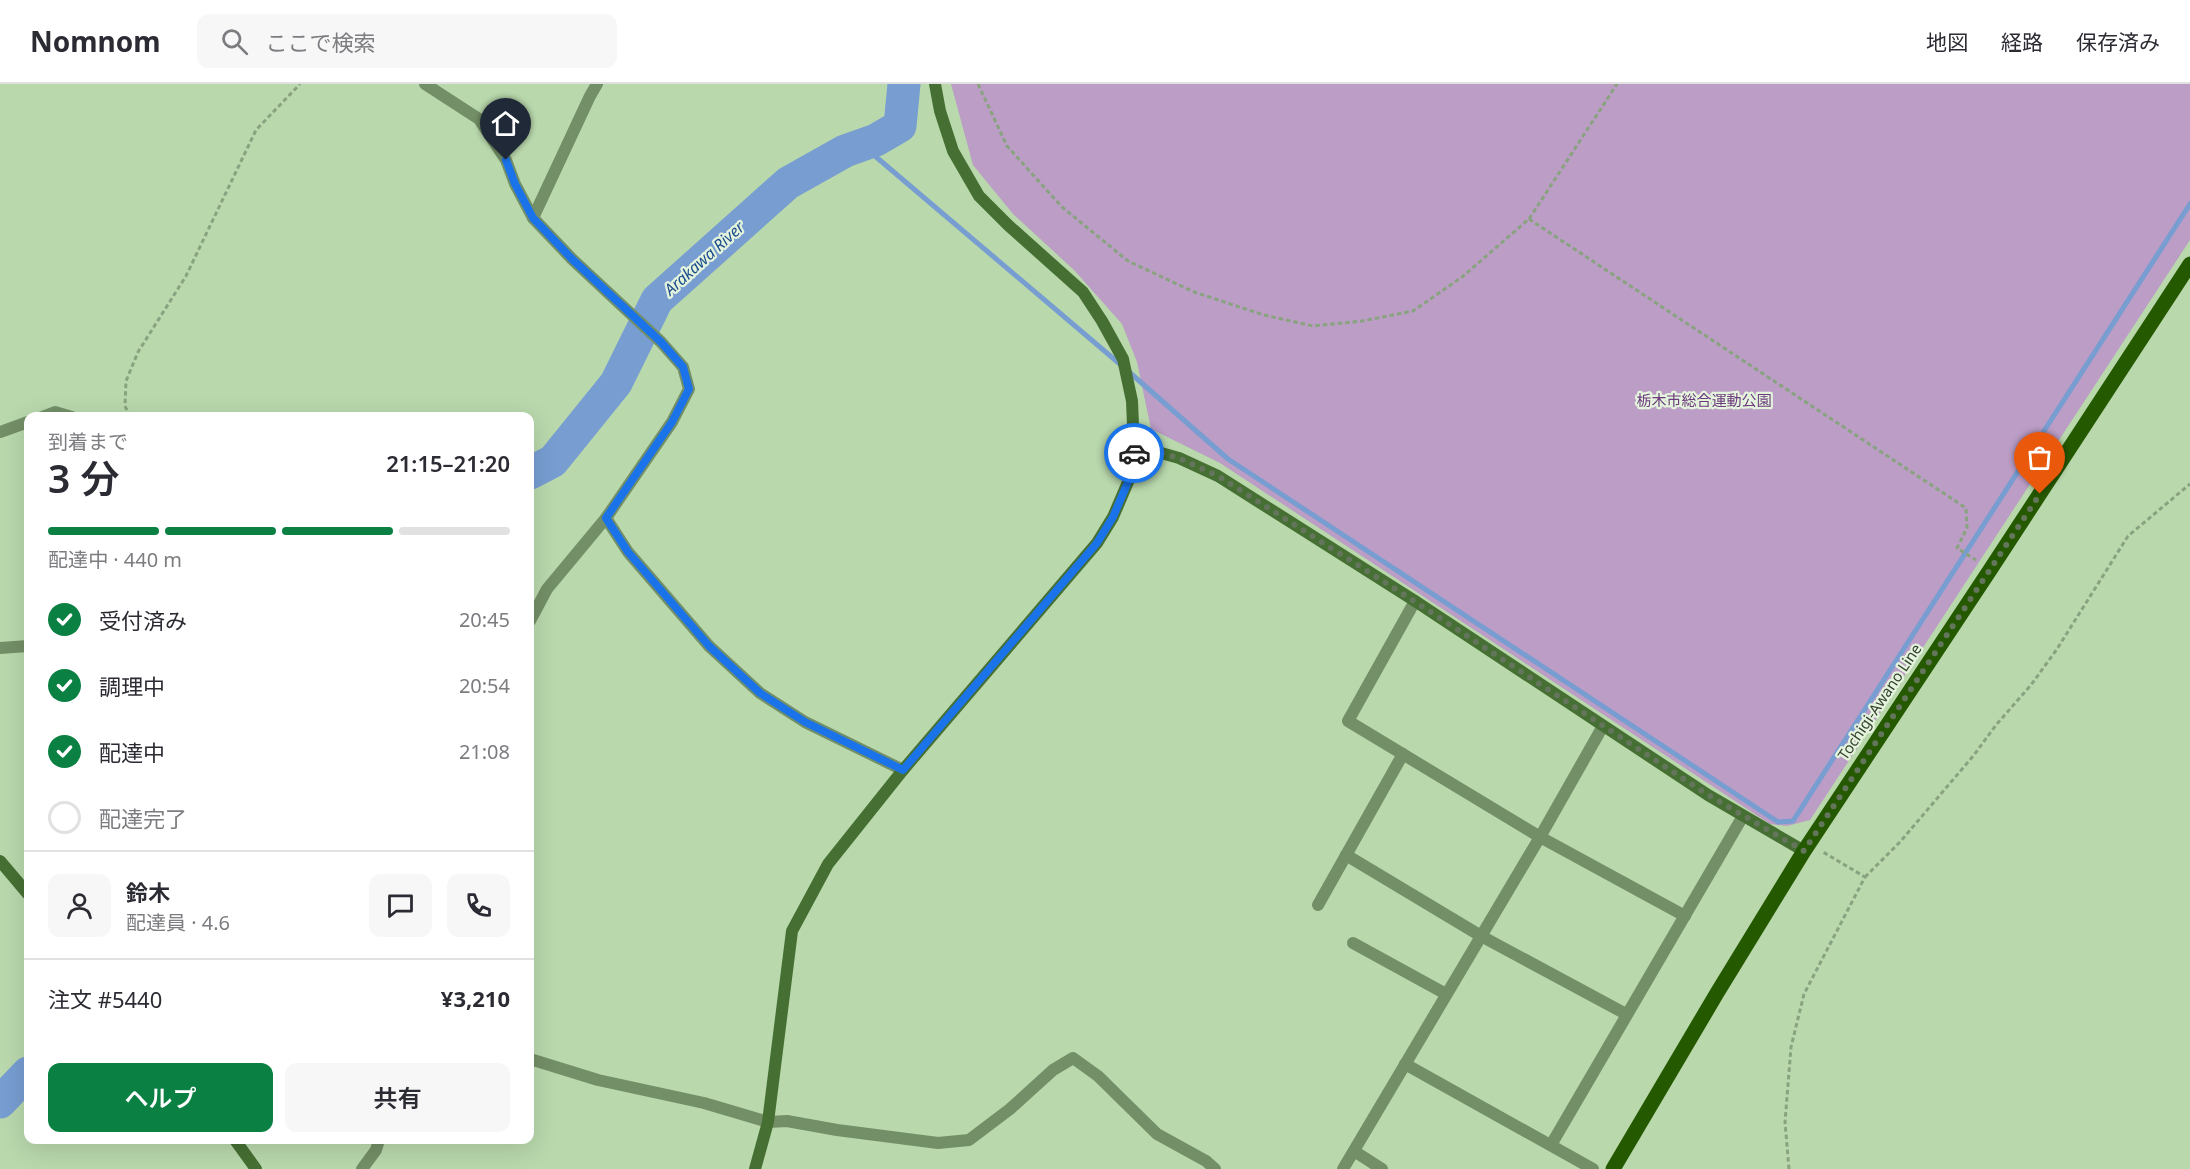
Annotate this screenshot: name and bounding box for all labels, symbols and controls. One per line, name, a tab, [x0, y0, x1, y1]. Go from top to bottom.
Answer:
search box	[197, 14, 617, 68]
text: Nomnom	[30, 22, 161, 60]
icon: search	[218, 25, 251, 58]
text: ここで検索	[266, 27, 376, 57]
text: 地図	[1926, 28, 1968, 56]
text: 経路	[2001, 28, 2043, 56]
text: 保存済み	[2076, 28, 2160, 56]
pin	[480, 98, 531, 160]
icon: home	[489, 107, 522, 140]
water label: Arakawa River	[658, 216, 749, 301]
park label: 栃木市総合運動公園	[1636, 390, 1772, 410]
courier	[1104, 423, 1164, 483]
text: 到着まで	[48, 428, 128, 455]
pin	[2014, 432, 2065, 494]
icon: car	[1118, 437, 1151, 470]
icon: bag	[2023, 441, 2056, 474]
text: 21:15–21:20	[386, 448, 510, 478]
text: 3 分	[48, 451, 119, 504]
text: 配達中 · 440 m	[48, 546, 182, 573]
icon: check	[48, 603, 81, 636]
text: 受付済み	[99, 605, 187, 635]
text: 20:45	[459, 606, 510, 633]
street label: Tochigi-Awano Line	[1833, 639, 1926, 763]
icon: check	[48, 669, 81, 702]
text: 調理中	[99, 671, 165, 701]
text: 20:54	[459, 672, 510, 699]
icon: check	[48, 735, 81, 768]
text: 配達中	[99, 737, 165, 767]
text: 21:08	[459, 738, 510, 765]
text: 配達完了	[99, 803, 187, 833]
button: person	[48, 874, 111, 937]
button: chat	[369, 874, 432, 937]
button: phone	[447, 874, 510, 937]
text: 鈴木	[126, 877, 170, 907]
text: 配達員 · 4.6	[126, 909, 230, 936]
text: ¥3,210	[441, 983, 510, 1013]
text: 注文 #5440	[48, 984, 162, 1014]
button: ヘルプ	[48, 1063, 273, 1132]
button: 共有	[285, 1063, 510, 1132]

